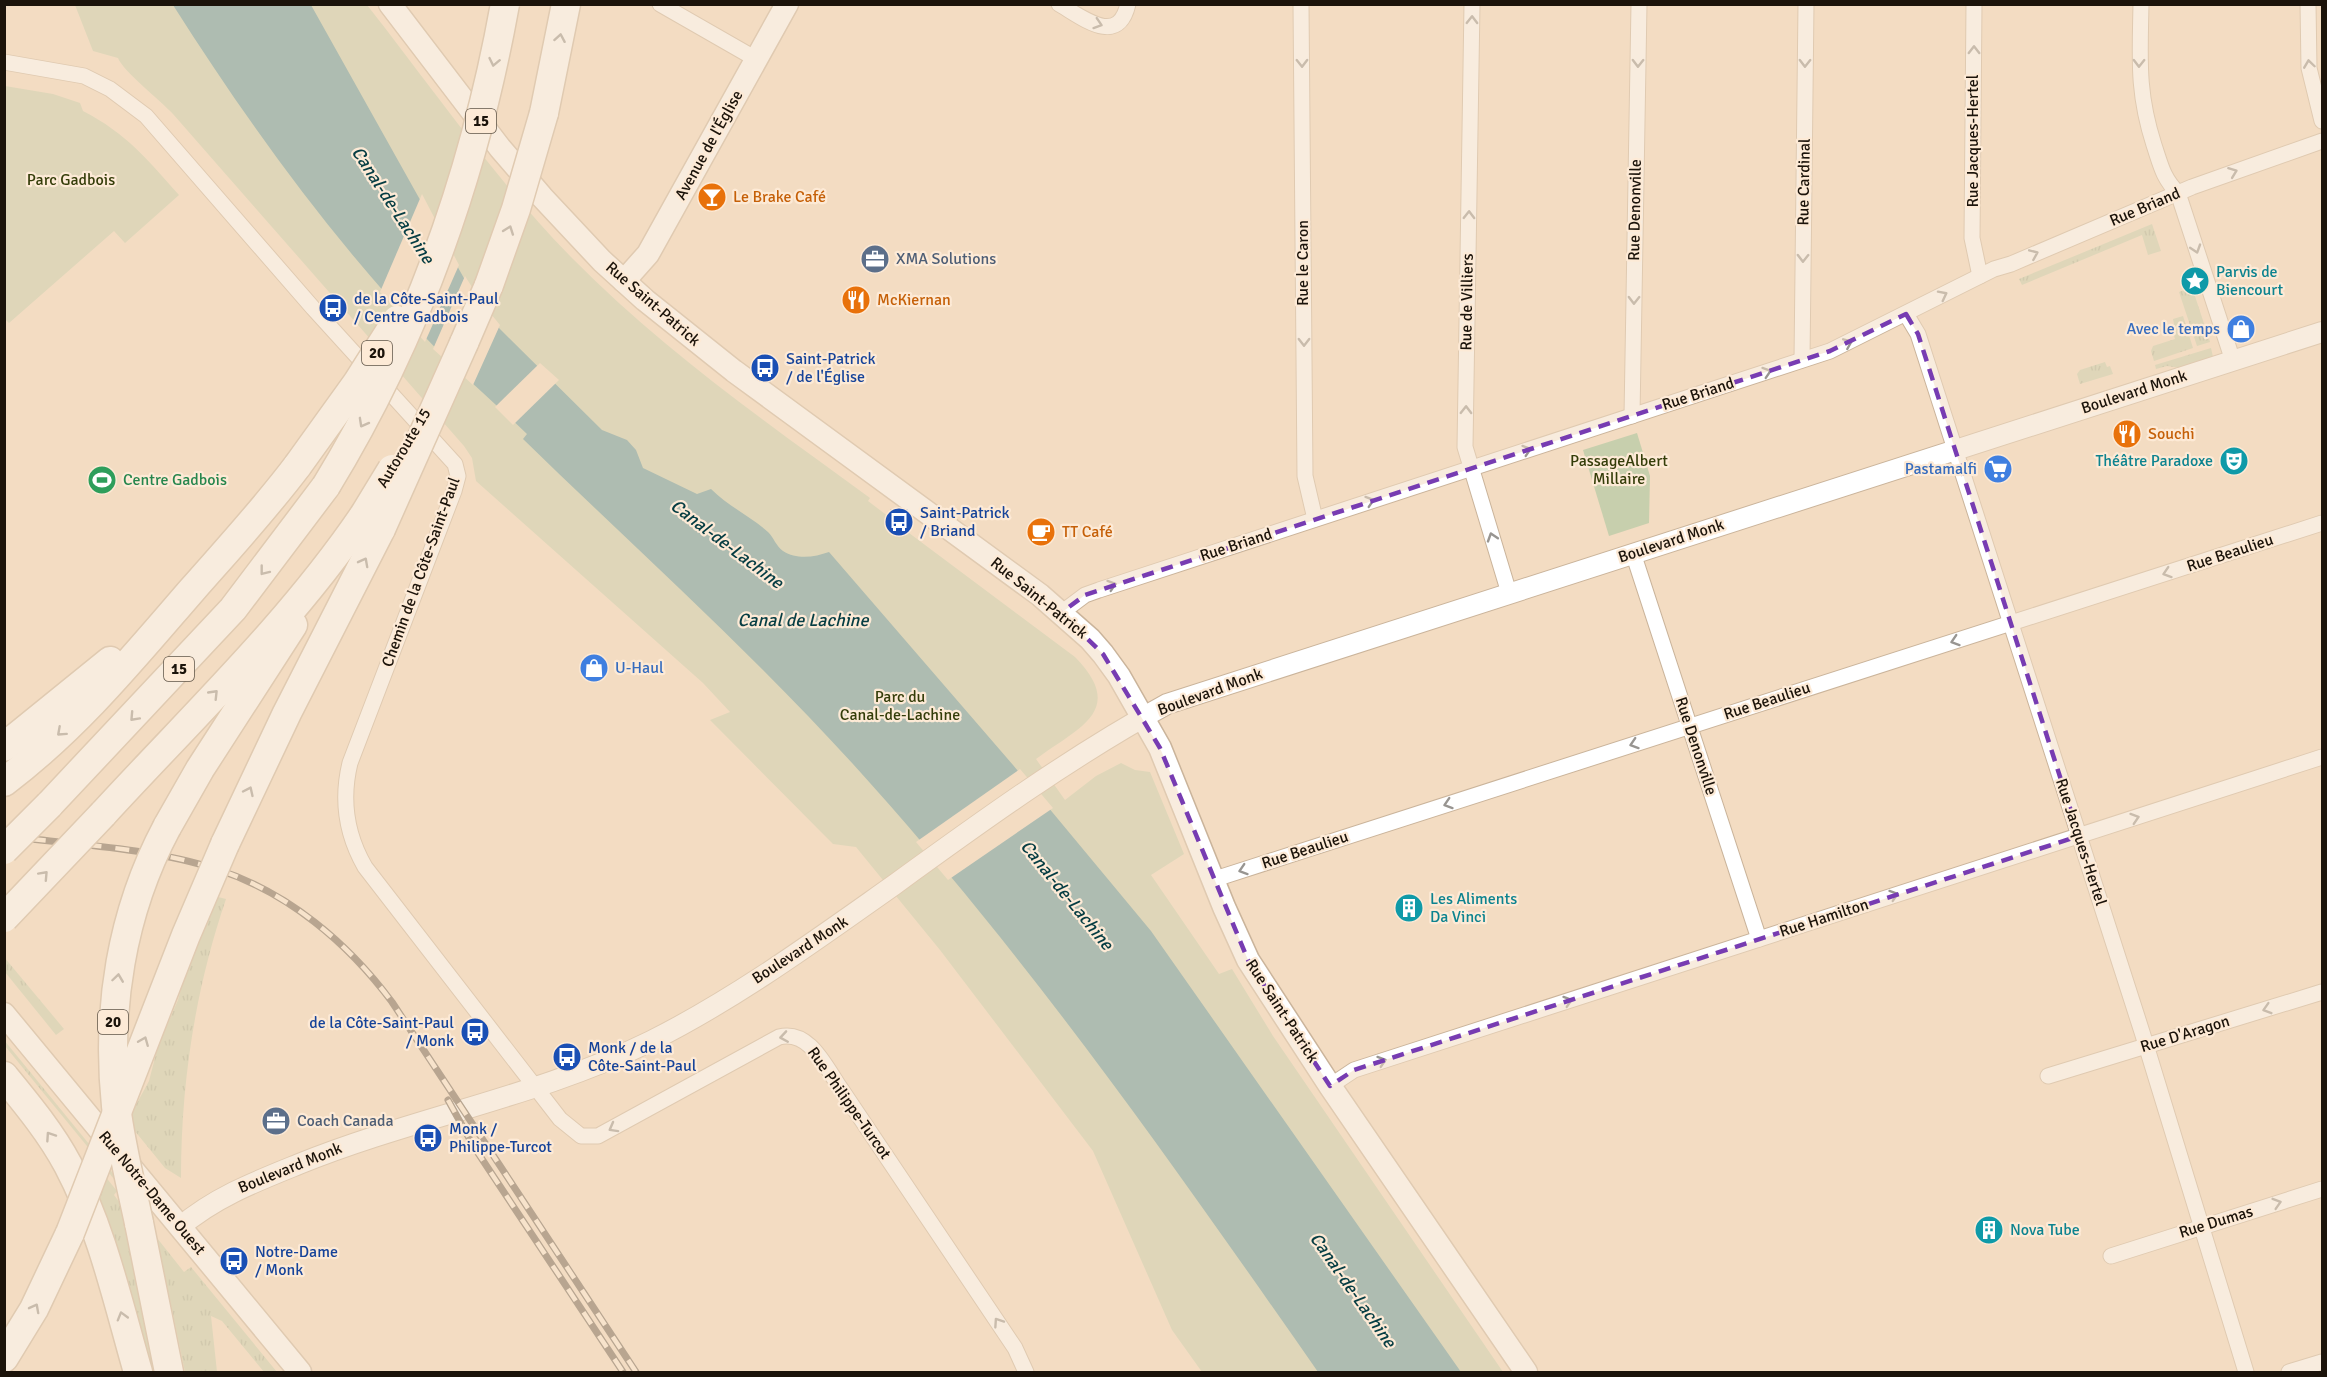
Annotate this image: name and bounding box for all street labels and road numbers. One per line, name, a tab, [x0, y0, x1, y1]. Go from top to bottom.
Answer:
street label: Rue Jacques-Hertel	[1963, 74, 1983, 207]
street label: Avenue de l'Église	[671, 87, 747, 203]
road number: 15	[466, 109, 496, 133]
street label: Rue Cardinal	[1793, 138, 1815, 226]
street label: Rue Denonville	[1624, 159, 1646, 261]
street label: Rue Briand	[2107, 183, 2183, 231]
street label: Rue le Caron	[1293, 220, 1313, 306]
street label: Rue de Villiers	[1456, 253, 1478, 351]
street label: Rue Saint-Patrick	[601, 257, 705, 351]
road number: 20	[362, 341, 392, 365]
street label: Boulevard Monk	[2078, 365, 2190, 419]
street label: Rue Briand	[1659, 373, 1737, 415]
street label: Autoroute 15	[372, 405, 436, 491]
street label: Chemin de la Côte-Saint-Paul	[377, 474, 465, 670]
street label: Boulevard Monk	[1615, 514, 1727, 568]
street label: Rue Briand	[1197, 524, 1275, 566]
street label: Rue Beaulieu	[2184, 530, 2276, 576]
street label: Rue Saint-Patrick	[986, 553, 1092, 643]
road number: 15	[164, 657, 194, 681]
street label: Boulevard Monk	[1155, 664, 1265, 720]
street label: Rue Beaulieu	[1721, 678, 1813, 724]
street label: Rue Denonville	[1671, 694, 1721, 798]
street label: Rue Jacques-Hertel	[2051, 776, 2111, 909]
street label: Rue Beaulieu	[1259, 827, 1351, 873]
street label: Rue Hamilton	[1777, 894, 1871, 942]
street label: Boulevard Monk	[748, 912, 852, 988]
street label: Rue Saint-Patrick	[1241, 956, 1323, 1066]
road number: 20	[98, 1010, 128, 1034]
street label: Rue D'Aragon	[2138, 1011, 2232, 1057]
street label: Rue Philippe-Turcot	[803, 1043, 895, 1163]
street label: Rue Notre-Dame Ouest	[94, 1127, 210, 1259]
street label: Boulevard Monk	[235, 1138, 345, 1198]
street label: Rue Dumas	[2177, 1201, 2255, 1243]

